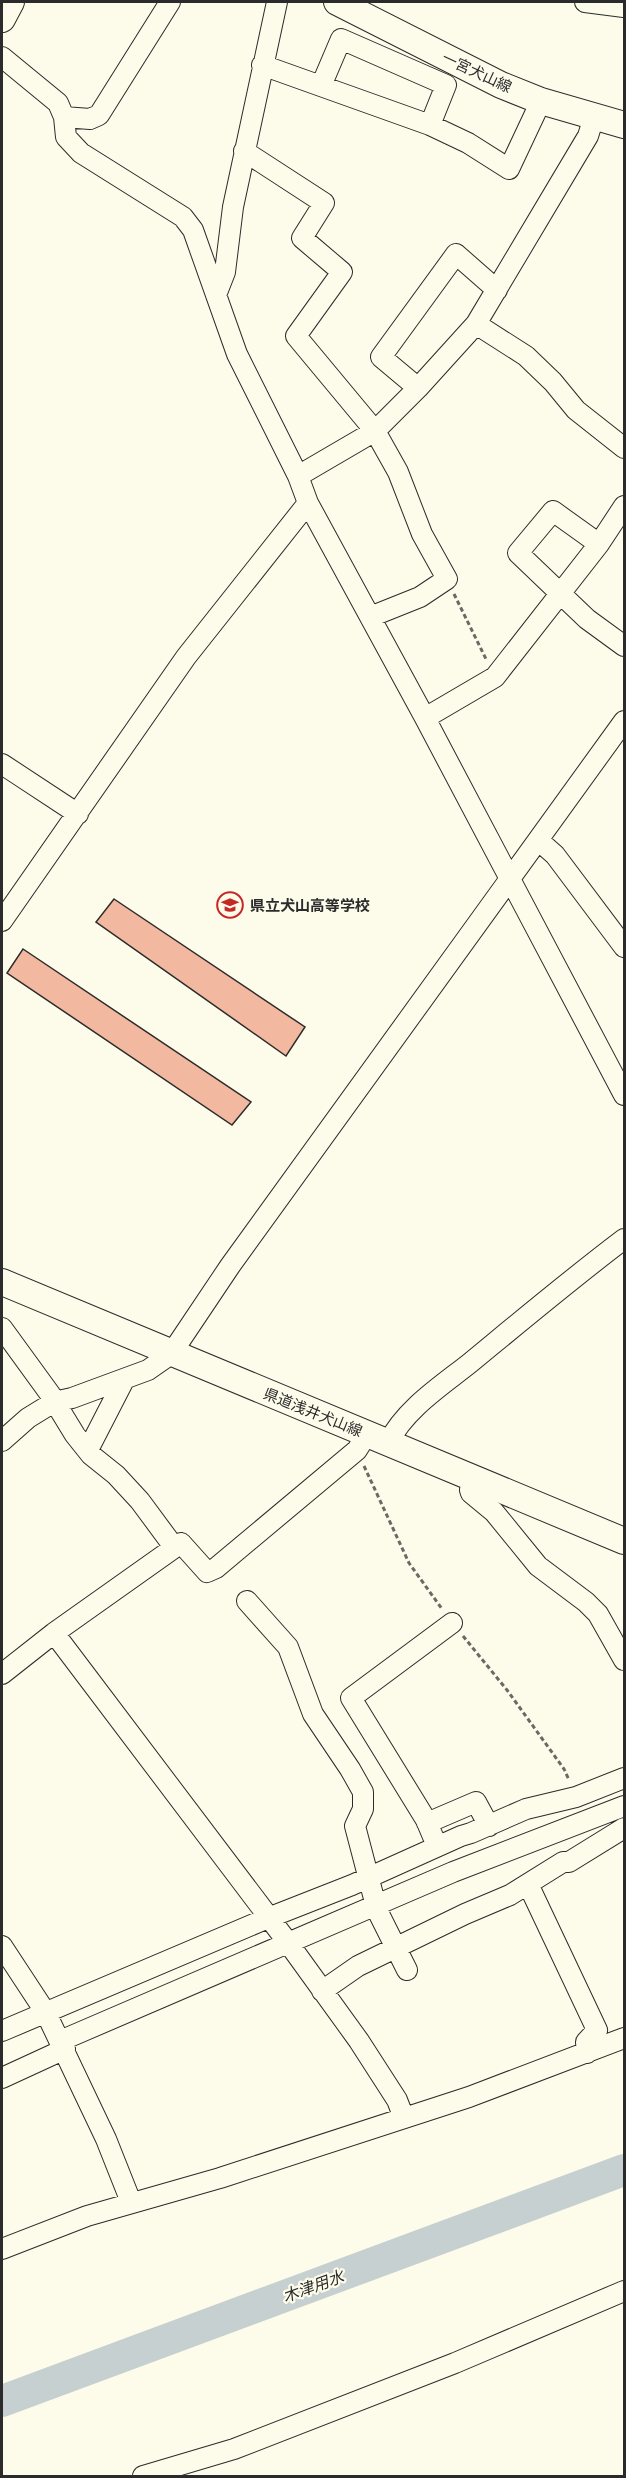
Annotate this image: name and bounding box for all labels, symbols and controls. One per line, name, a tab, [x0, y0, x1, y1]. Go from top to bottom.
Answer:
street label: 一宮犬山線	[439, 48, 515, 96]
school or university icon: 県立犬山高等学校	[215, 890, 245, 920]
place label: 県立犬山高等学校	[250, 897, 370, 914]
street label: 県道浅井犬山線	[261, 1384, 365, 1440]
water label: 木津用水	[280, 2266, 348, 2305]

